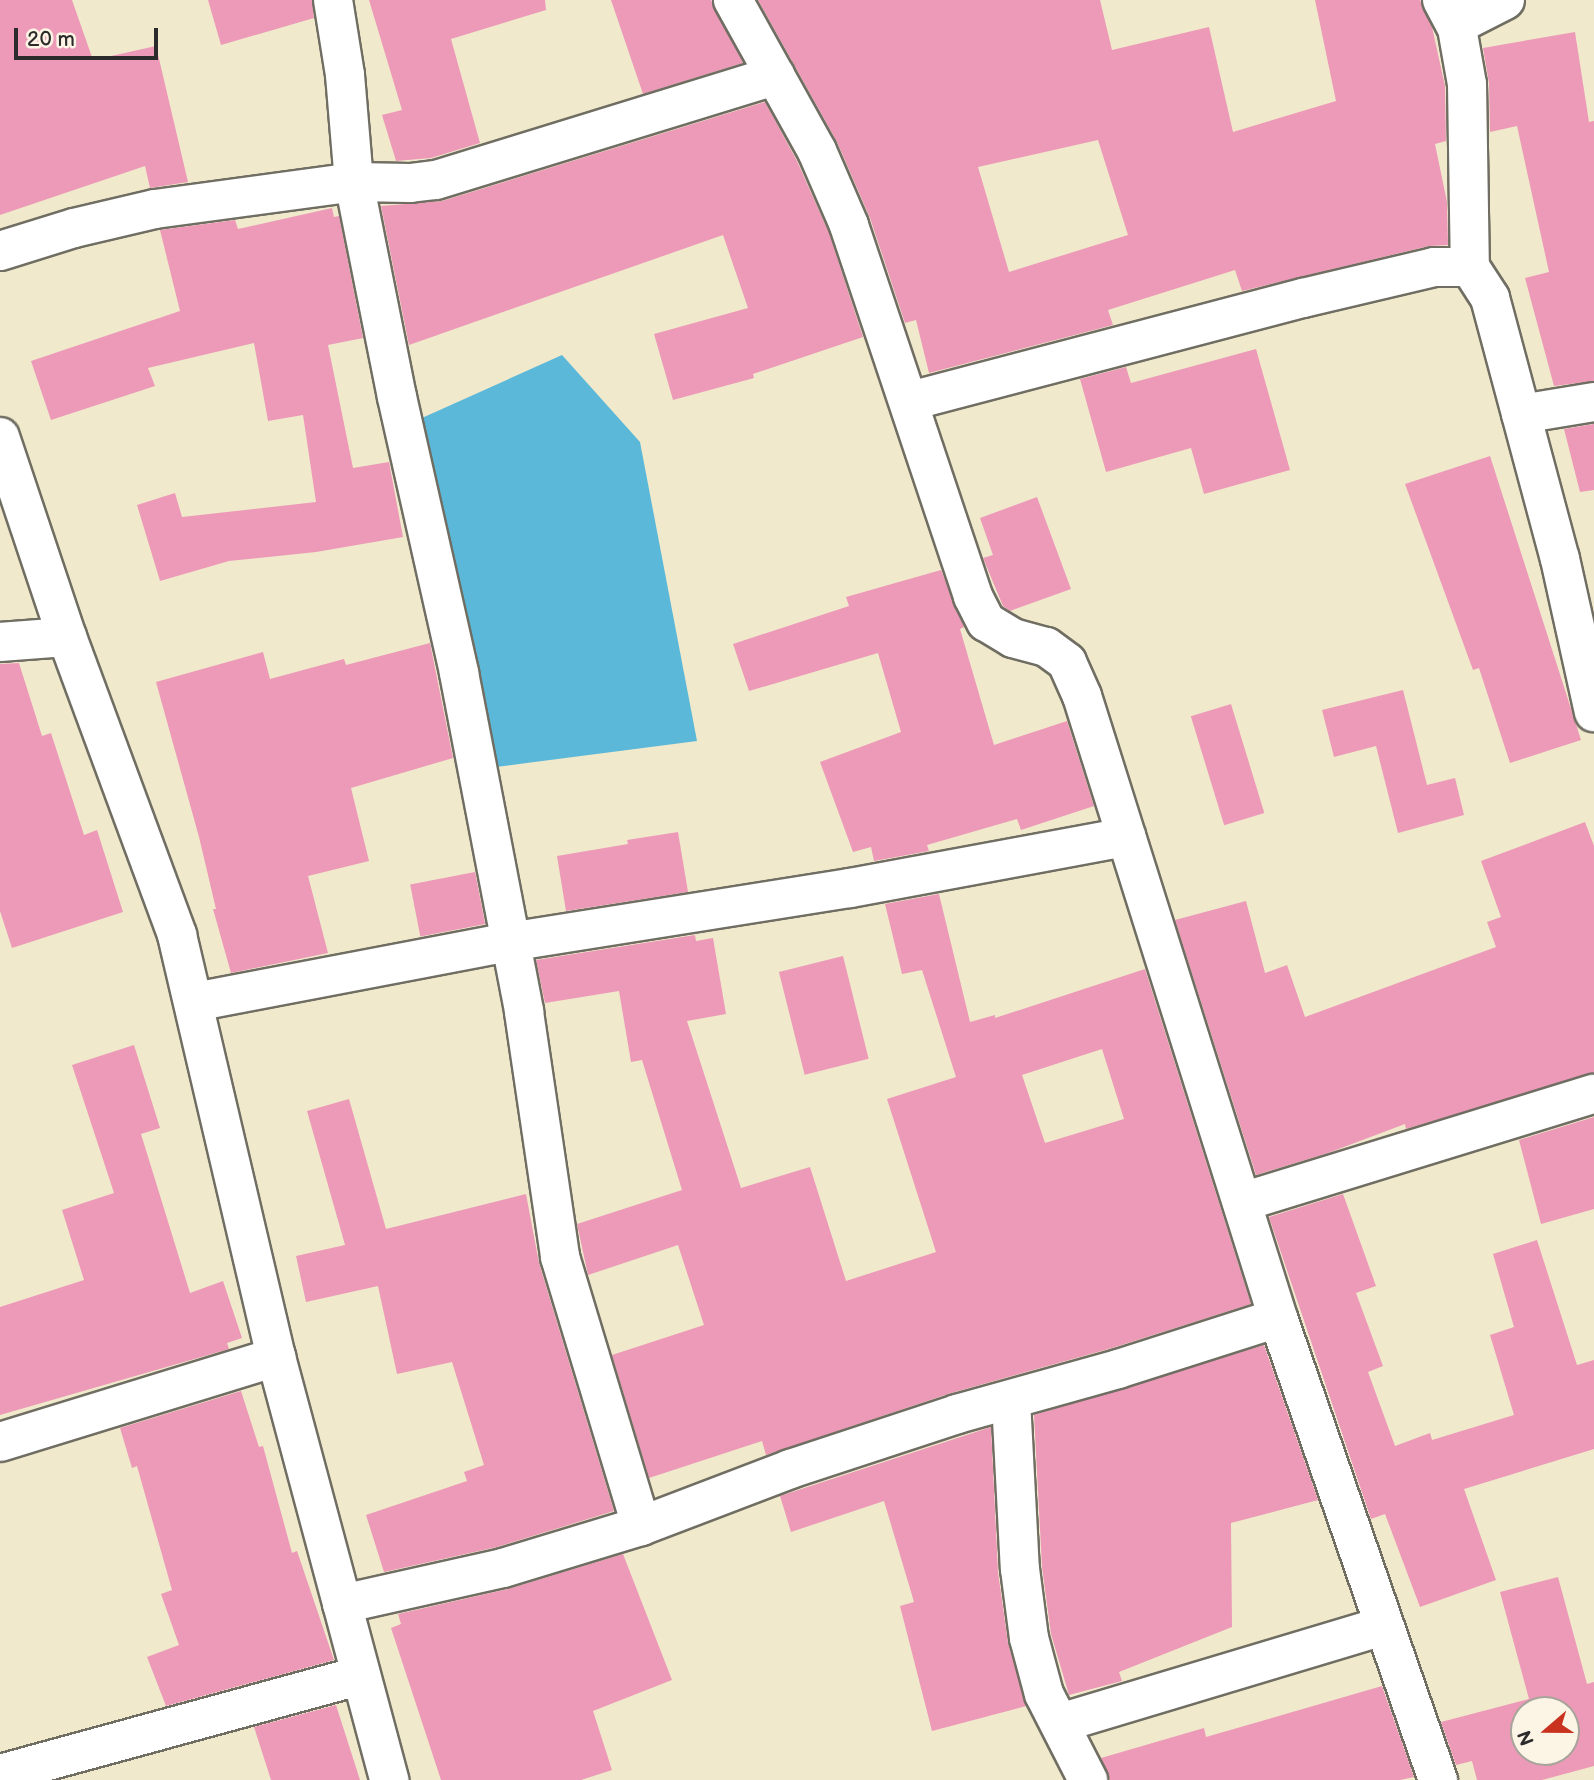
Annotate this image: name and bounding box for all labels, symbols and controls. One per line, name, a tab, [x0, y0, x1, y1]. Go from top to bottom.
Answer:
scale bar	[18, 14, 161, 58]
text: 20 m	[27, 27, 75, 52]
north arrow	[1510, 1696, 1580, 1766]
text: N	[1513, 1727, 1540, 1748]

